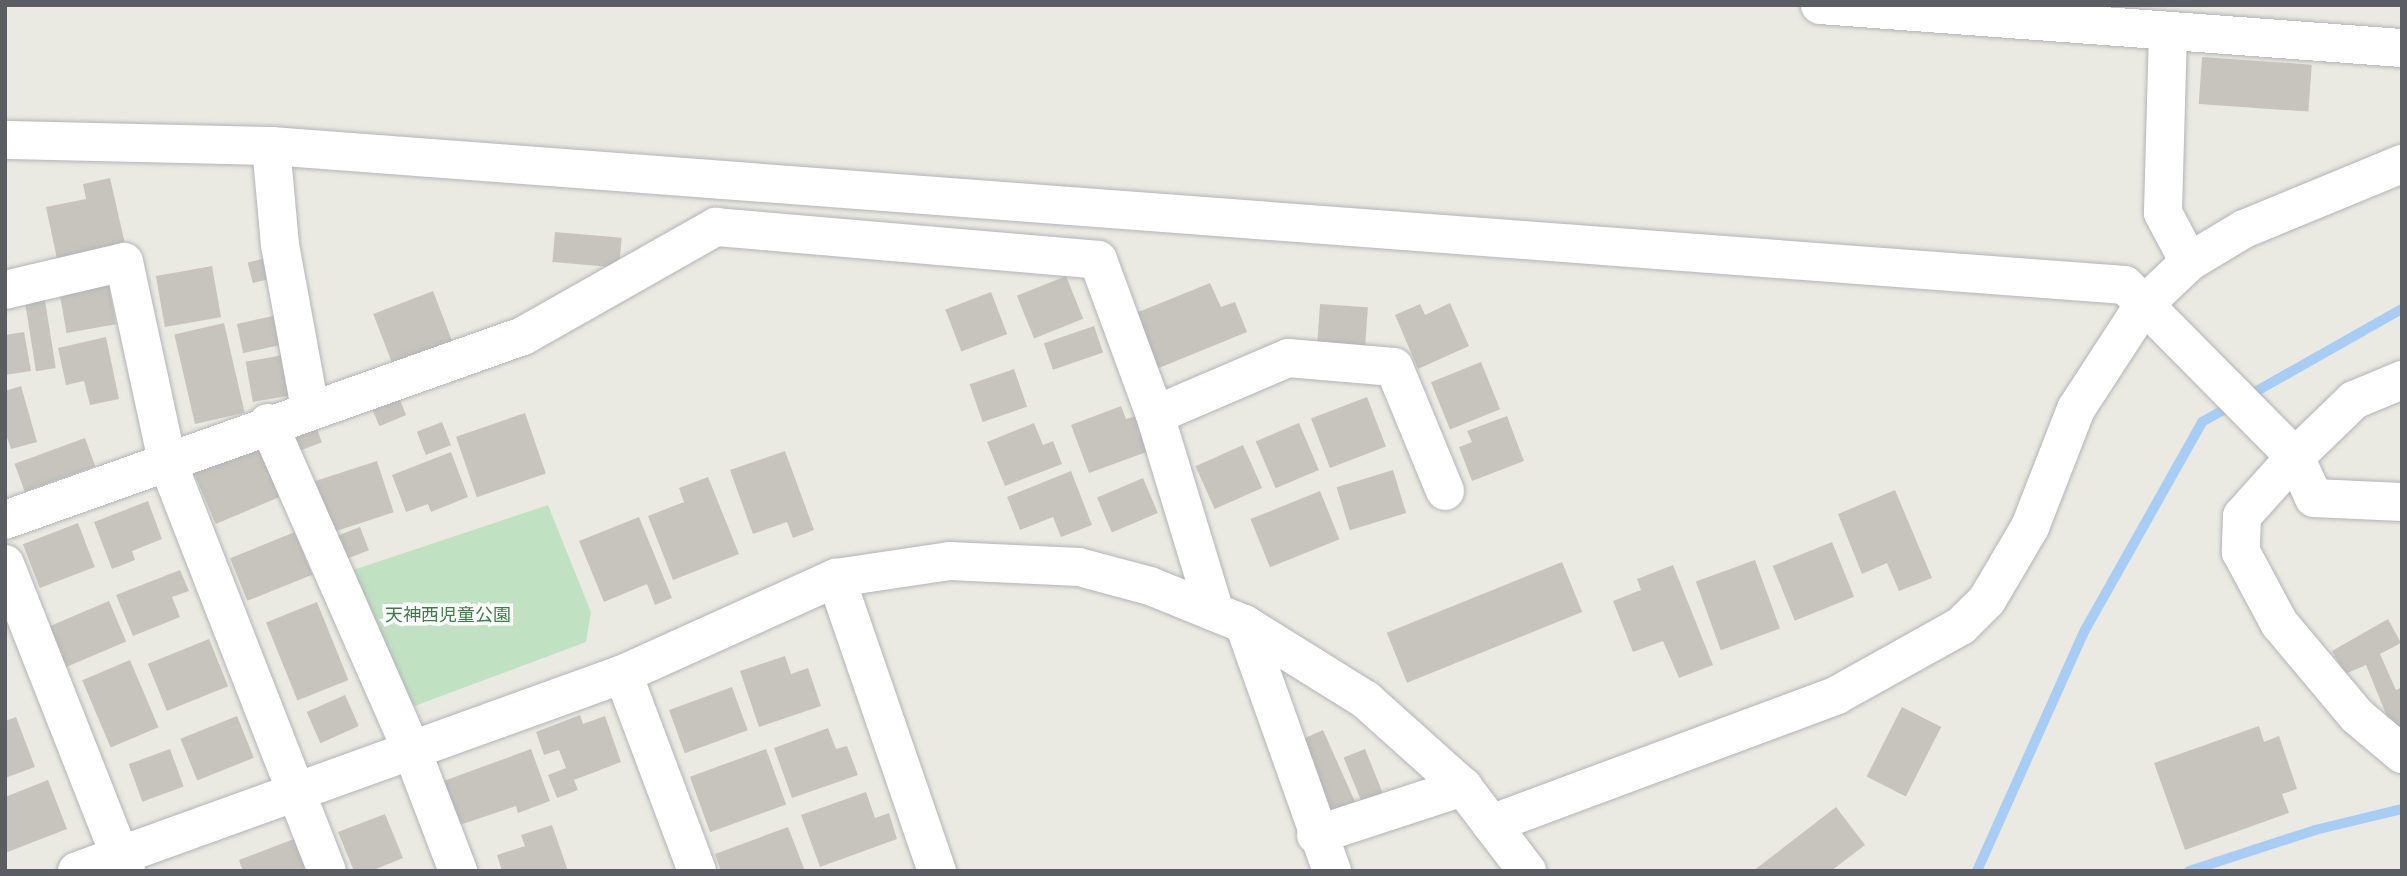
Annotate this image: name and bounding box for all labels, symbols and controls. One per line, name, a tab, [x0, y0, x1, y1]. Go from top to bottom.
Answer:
park label: 天神西児童公園	[385, 604, 511, 626]

